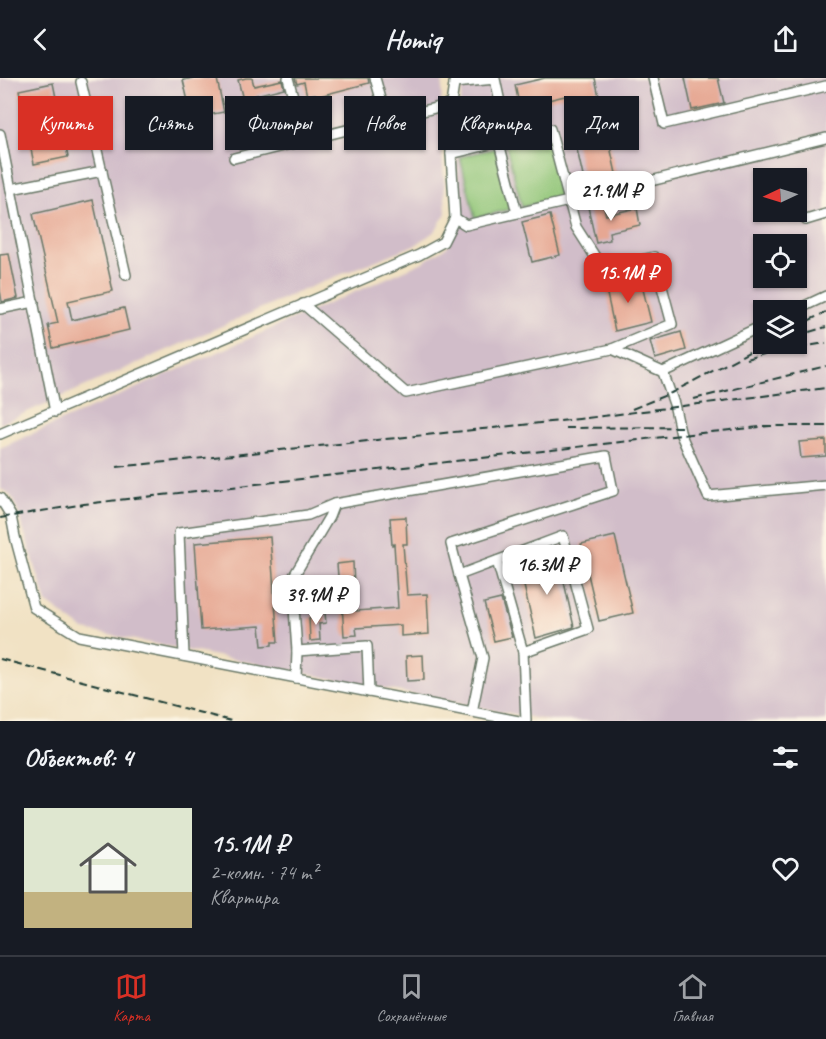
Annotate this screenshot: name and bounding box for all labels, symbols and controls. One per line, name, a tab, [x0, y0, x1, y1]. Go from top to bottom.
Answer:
text: Homiq	[385, 22, 441, 56]
icon: back	[24, 23, 57, 56]
icon: share	[769, 23, 802, 56]
chip: Купить	[18, 96, 113, 150]
chip: Снять	[125, 96, 213, 150]
chip: Фильтры	[225, 96, 332, 150]
chip: Новое	[344, 96, 426, 150]
chip: Квартира	[438, 96, 552, 150]
chip: Дом	[564, 96, 639, 150]
north arrow	[753, 168, 807, 222]
map controls	[753, 168, 807, 354]
pin: 21.9M ₽	[556, 171, 666, 222]
text: 21.9M ₽	[581, 178, 641, 203]
button: locate	[753, 234, 807, 288]
pin: 15.1M ₽	[573, 253, 683, 304]
text: 15.1M ₽	[598, 260, 658, 285]
button: layers	[753, 300, 807, 354]
pin: 16.3M ₽	[492, 545, 602, 596]
text: 16.3M ₽	[516, 552, 578, 577]
pin: 39.9M ₽	[261, 575, 371, 626]
text: 39.9M ₽	[286, 582, 346, 607]
text: Объектов: 4	[24, 741, 133, 774]
icon: filters	[769, 741, 802, 774]
text: 15.1M ₽	[210, 827, 289, 860]
icon: home	[72, 832, 144, 904]
icon: heart	[769, 852, 802, 885]
text: 2-комн. · 74 m²	[210, 860, 318, 885]
text: Квартира	[210, 885, 278, 910]
tab: Карта	[113, 970, 150, 1026]
tab: Сохранённые	[376, 970, 446, 1026]
tab: Главная	[673, 970, 713, 1026]

